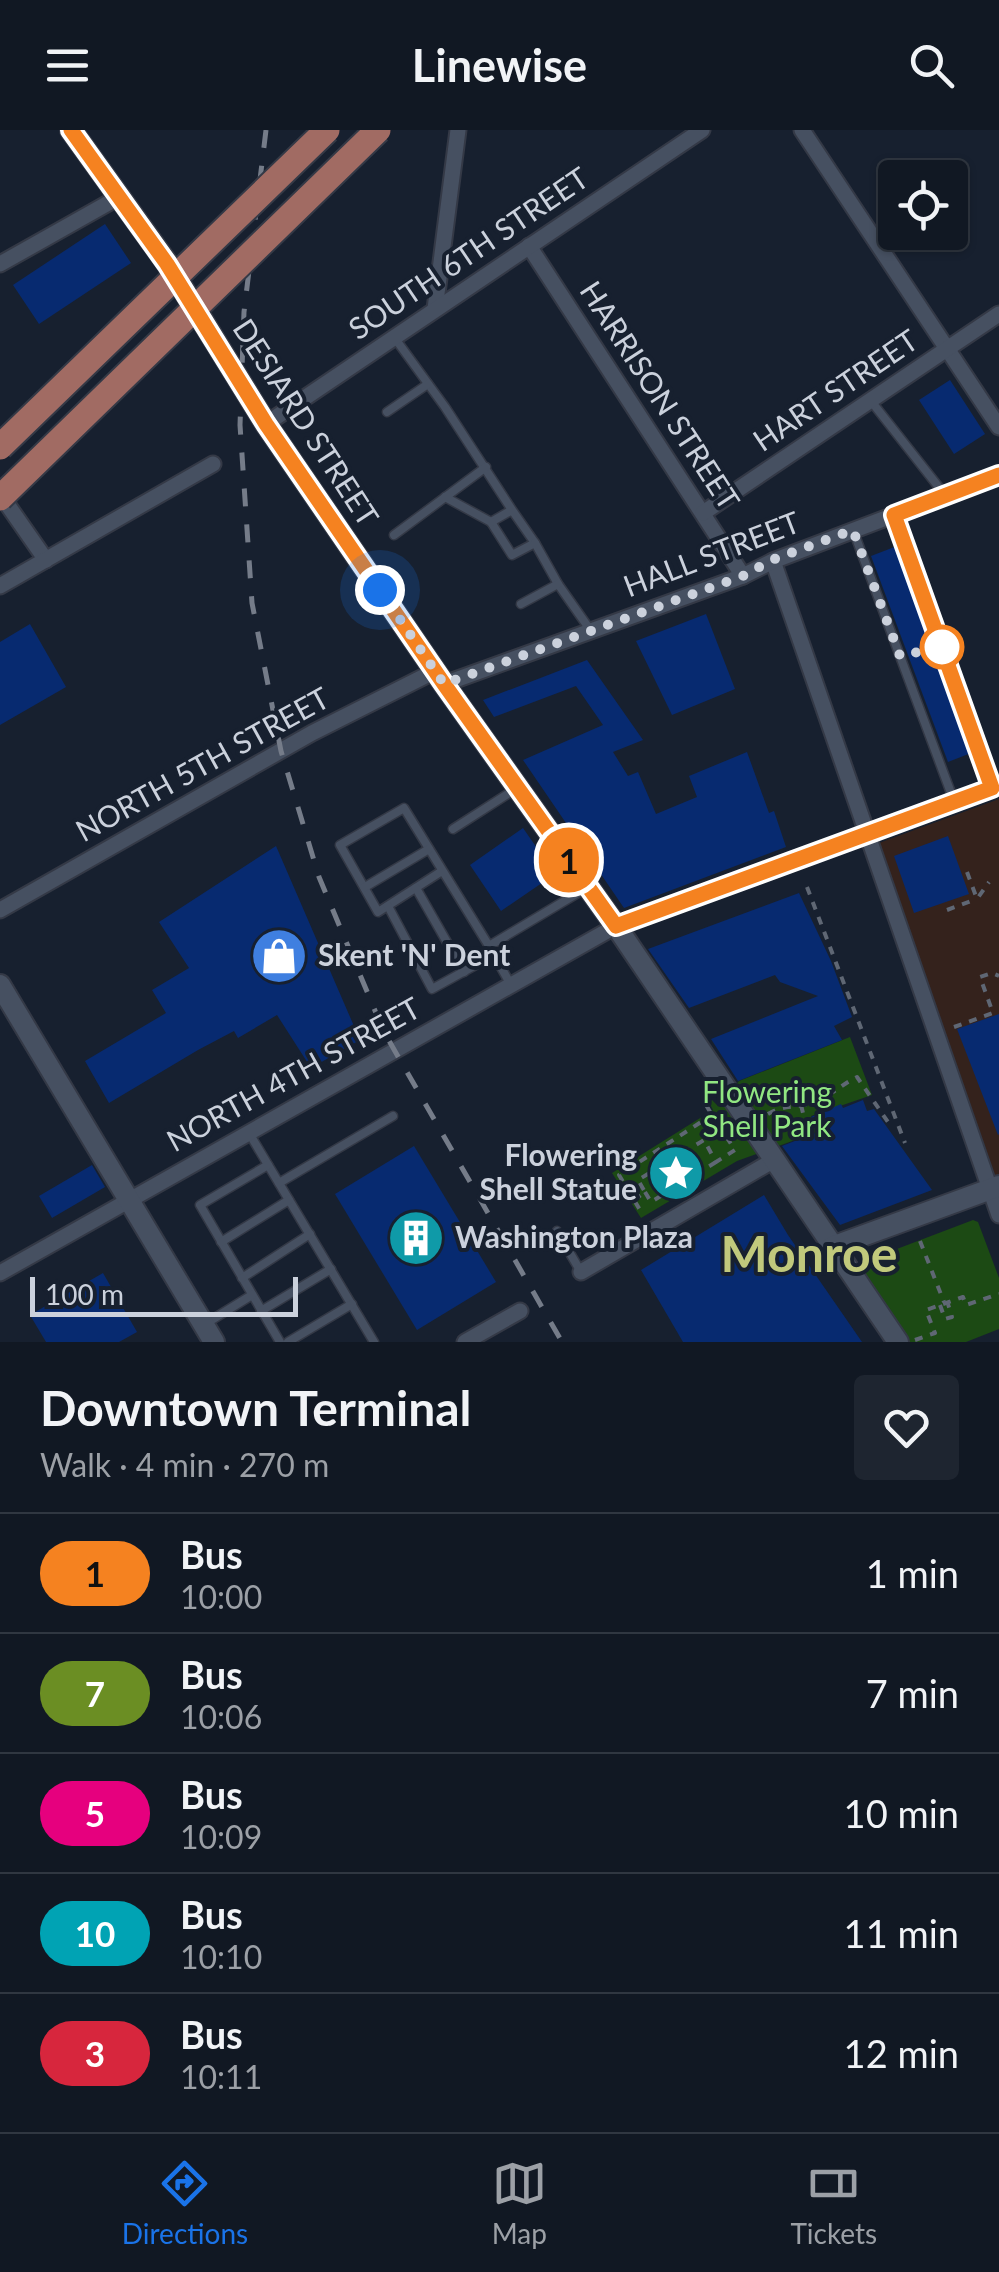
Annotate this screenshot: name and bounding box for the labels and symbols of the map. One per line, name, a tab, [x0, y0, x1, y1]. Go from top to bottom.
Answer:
street label: SOUTH 6TH STREET	[341, 159, 595, 346]
street label: HARRISON STREET	[573, 274, 748, 516]
street label: DESIARD STREET	[226, 312, 387, 532]
street label: HART STREET	[746, 321, 924, 458]
street label: HALL STREET	[618, 503, 805, 603]
your location	[355, 565, 405, 615]
unlabelled marker	[921, 626, 963, 668]
street label: NORTH 5TH STREET	[69, 678, 335, 848]
line badge: 1	[536, 828, 602, 892]
shop icon: Skent 'N' Dent	[249, 926, 309, 986]
place label: Skent 'N' Dent	[318, 936, 510, 972]
street label: NORTH 4TH STREET	[160, 988, 426, 1158]
park label: Flowering Shell Park	[702, 1073, 832, 1143]
place label: Flowering Shell Statue	[480, 1136, 637, 1206]
place icon: Flowering Shell Statue	[646, 1143, 706, 1203]
building icon: Washington Plaza	[386, 1208, 446, 1268]
place label: Washington Plaza	[455, 1218, 693, 1254]
district label: Monroe	[721, 1223, 897, 1283]
scale bar	[30, 1272, 298, 1316]

